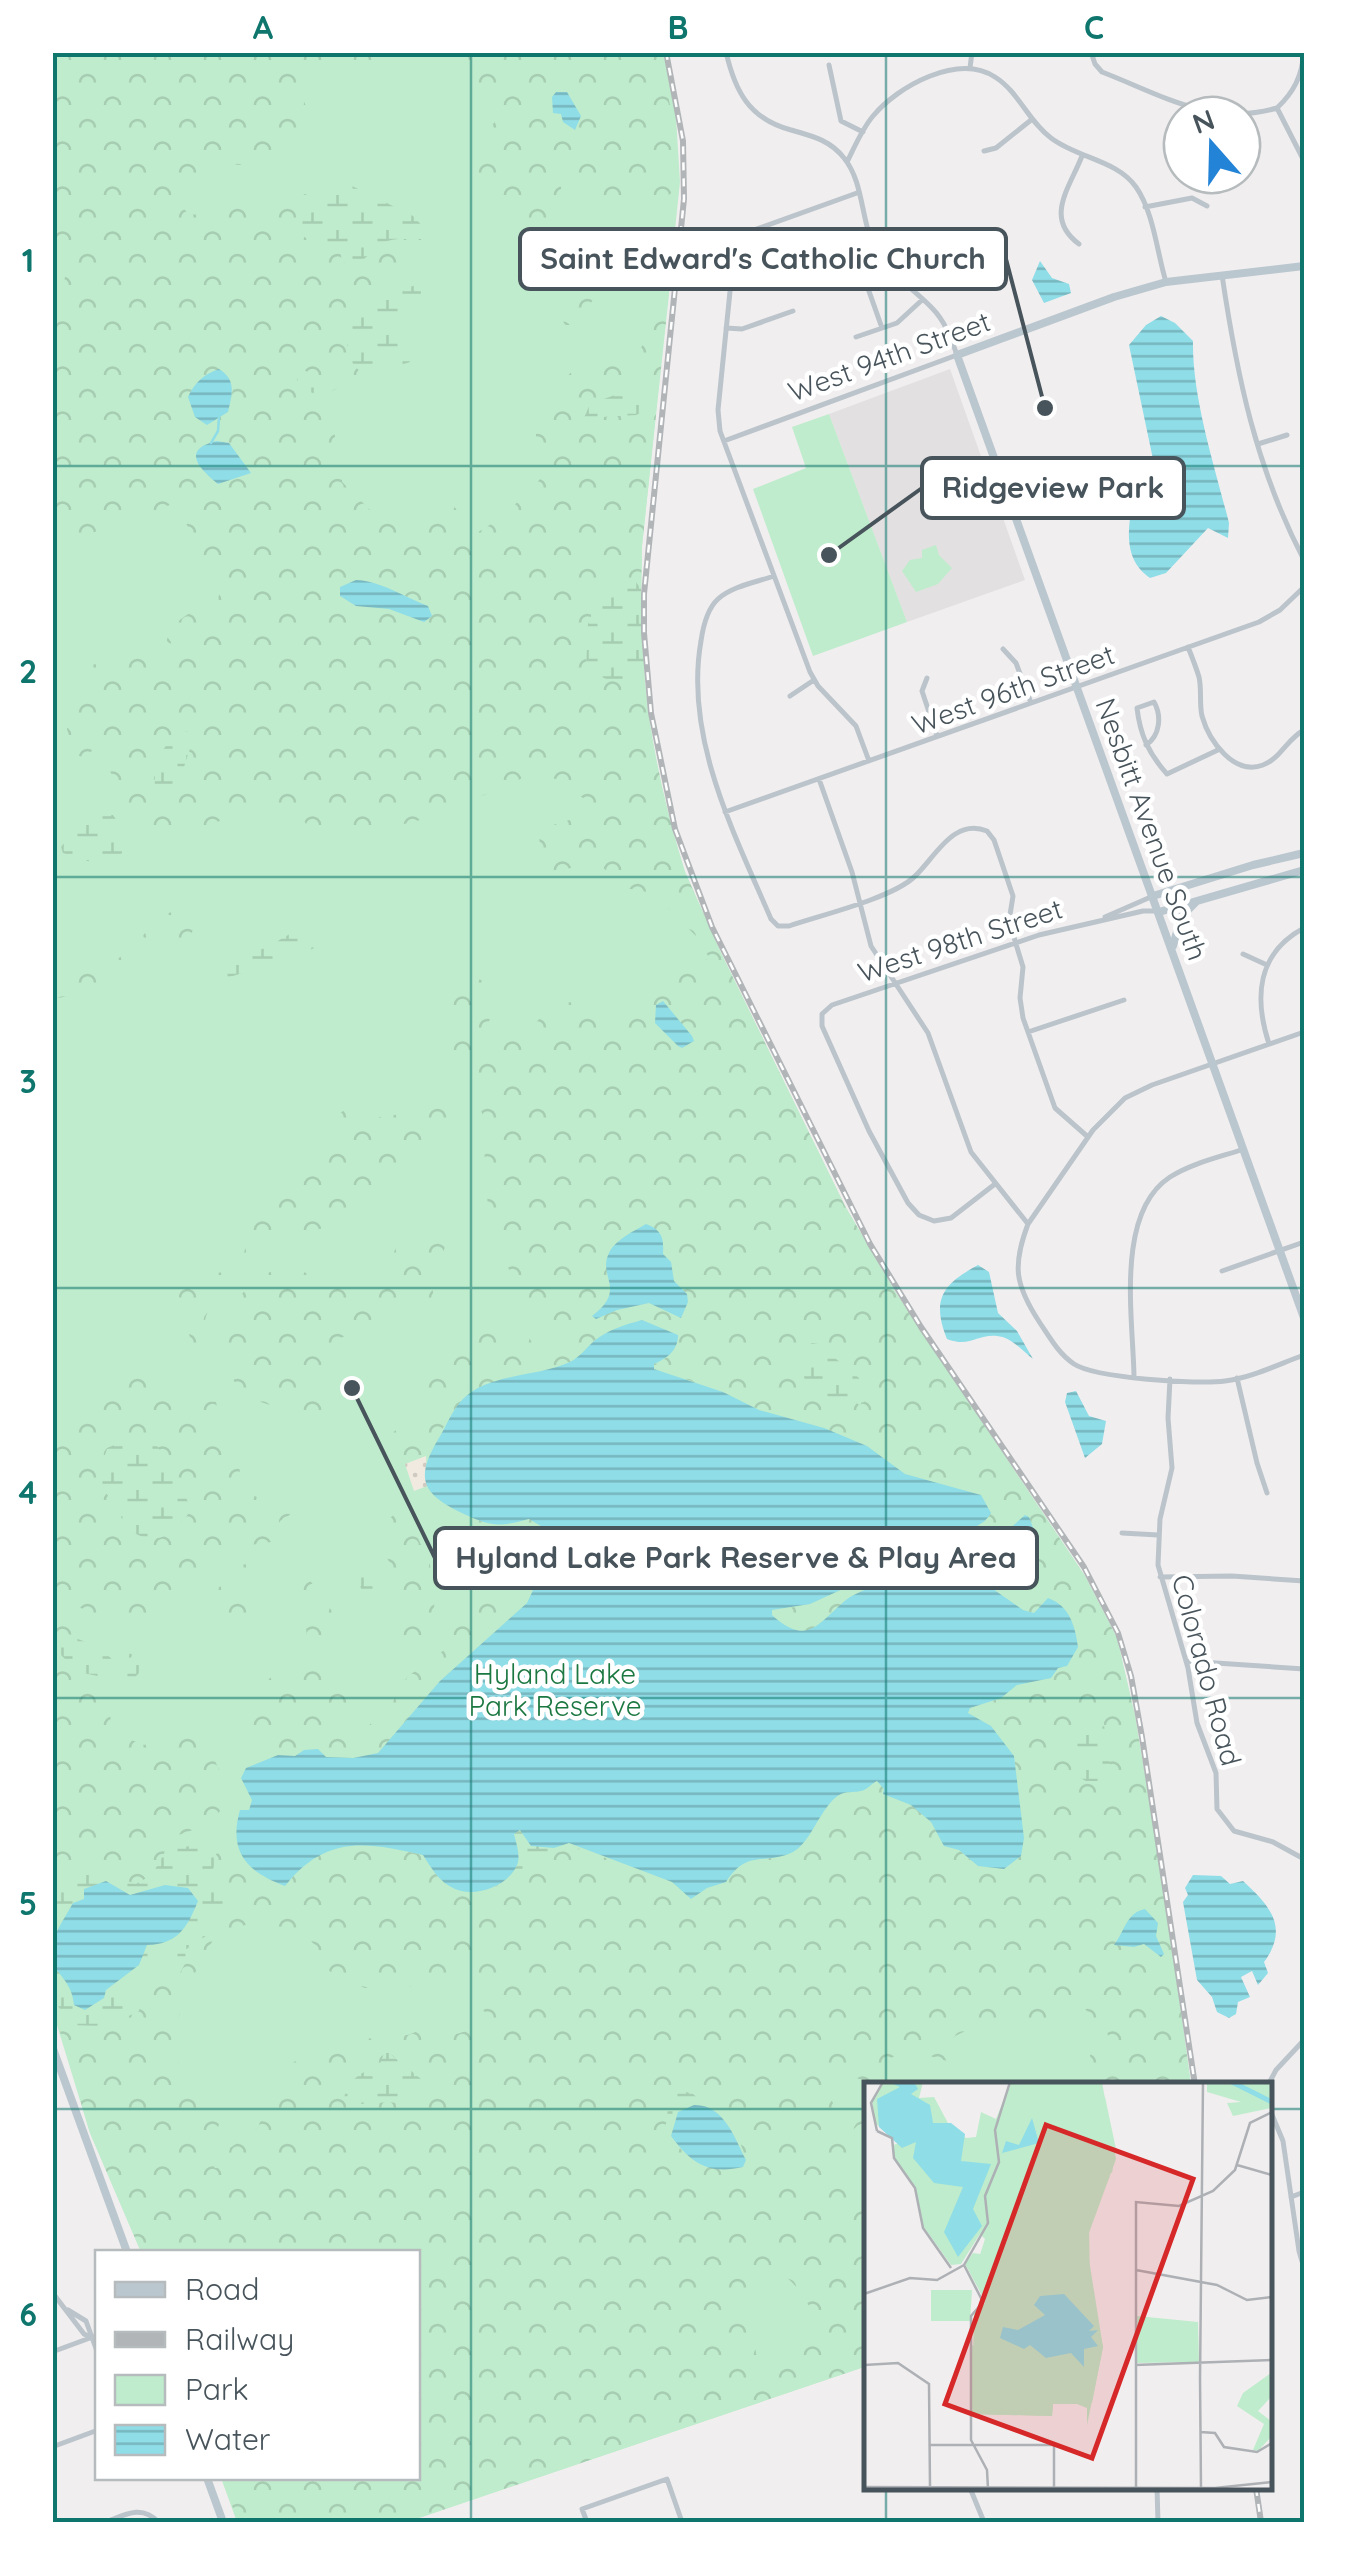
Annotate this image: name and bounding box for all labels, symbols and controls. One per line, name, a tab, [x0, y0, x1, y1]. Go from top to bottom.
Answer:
text: A	[253, 7, 274, 47]
text: B	[668, 7, 688, 47]
text: C	[1084, 7, 1104, 47]
north arrow	[1162, 95, 1262, 195]
text: N	[1188, 101, 1219, 141]
callout: Saint Edward's Catholic Church	[520, 229, 1006, 289]
text: Saint Edward's Catholic Church	[540, 239, 986, 277]
text: 1	[22, 240, 34, 280]
street label: West 94th Street	[783, 303, 995, 409]
callout: Ridgeview Park	[922, 458, 1184, 518]
text: Ridgeview Park	[942, 468, 1164, 506]
street label: West 96th Street	[907, 636, 1119, 742]
text: 2	[19, 651, 37, 691]
street label: Nesbitt Avenue South	[1088, 693, 1216, 965]
street label: West 98th Street	[853, 890, 1067, 990]
text: 3	[19, 1061, 37, 1101]
text: 4	[19, 1472, 38, 1512]
callout: Hyland Lake Park Reserve & Play Area	[435, 1528, 1037, 1588]
text: Hyland Lake Park Reserve & Play Area	[455, 1538, 1017, 1576]
street label: Colorado Road	[1165, 1570, 1249, 1770]
park label: Hyland Lake Park Reserve	[469, 1656, 642, 1723]
text: 5	[19, 1883, 37, 1923]
inset map	[864, 2082, 1272, 2490]
legend	[95, 2250, 420, 2480]
text: Road	[185, 2270, 259, 2308]
text: 6	[19, 2294, 37, 2334]
text: Railway	[185, 2320, 294, 2358]
text: Park	[185, 2370, 249, 2408]
text: Water	[185, 2420, 271, 2458]

